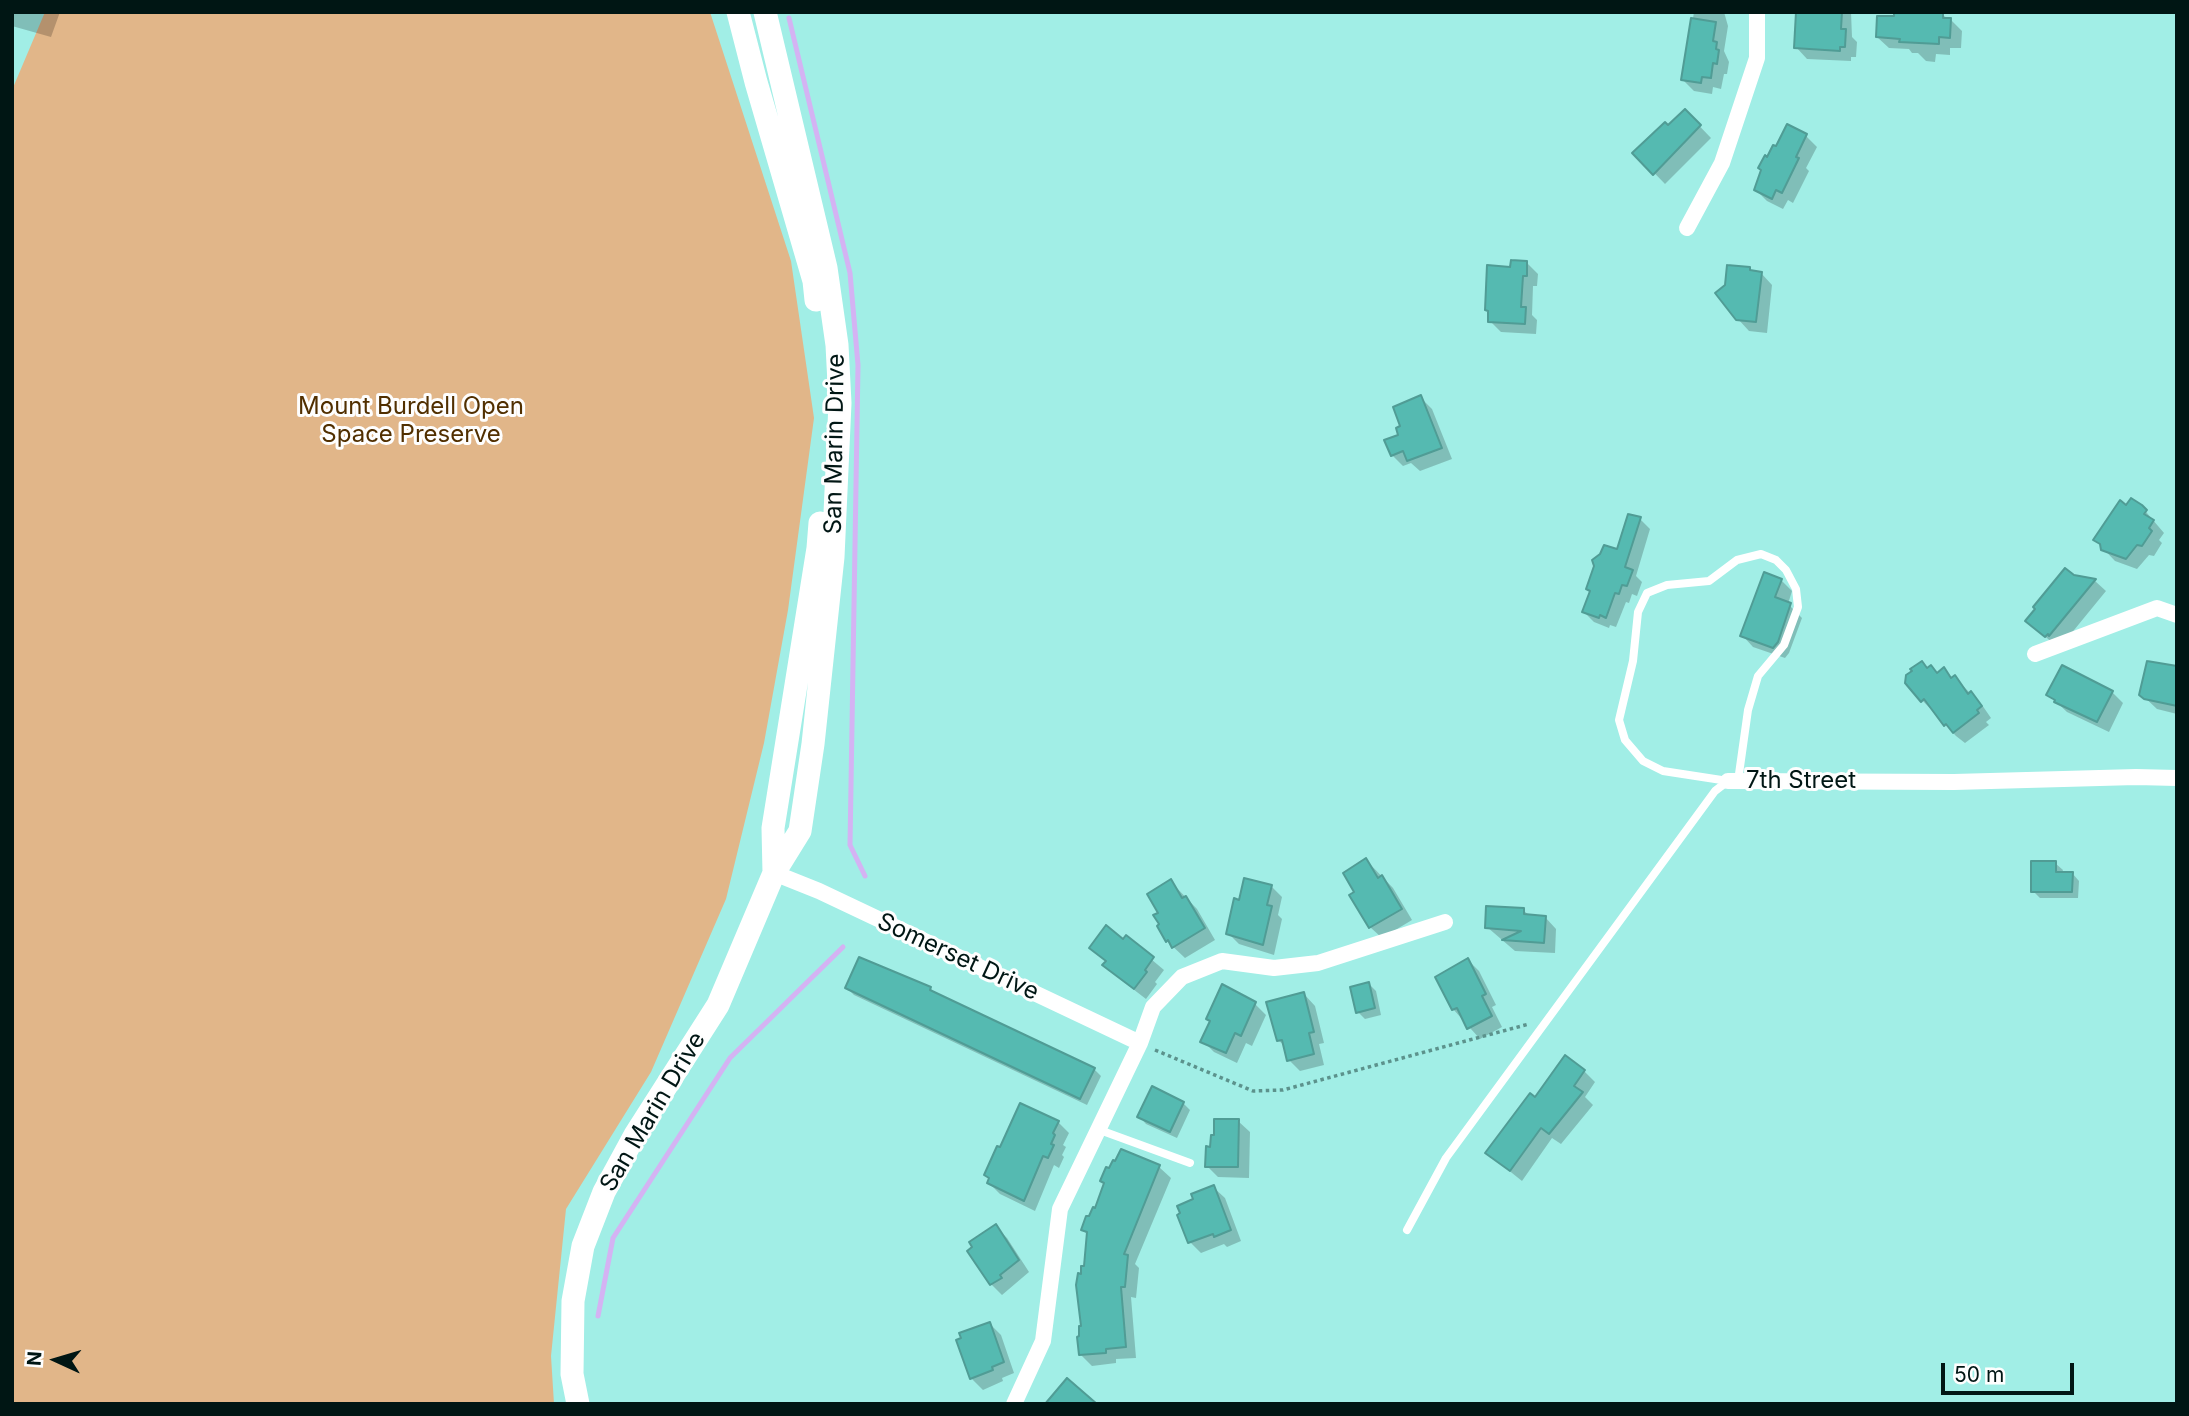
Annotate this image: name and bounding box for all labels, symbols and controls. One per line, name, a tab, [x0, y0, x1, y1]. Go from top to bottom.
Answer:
street label: San Marin Drive	[819, 353, 851, 535]
park label: Mount Burdell Open Space Preserve	[298, 393, 524, 449]
street label: 7th Street	[1746, 767, 1856, 795]
street label: Somerset Drive	[873, 907, 1043, 1007]
street label: San Marin Drive	[594, 1027, 712, 1197]
north arrow	[21, 1325, 91, 1395]
text: N	[23, 1350, 47, 1367]
scale bar	[1944, 1350, 2077, 1394]
text: 50 m	[1954, 1362, 2004, 1387]

